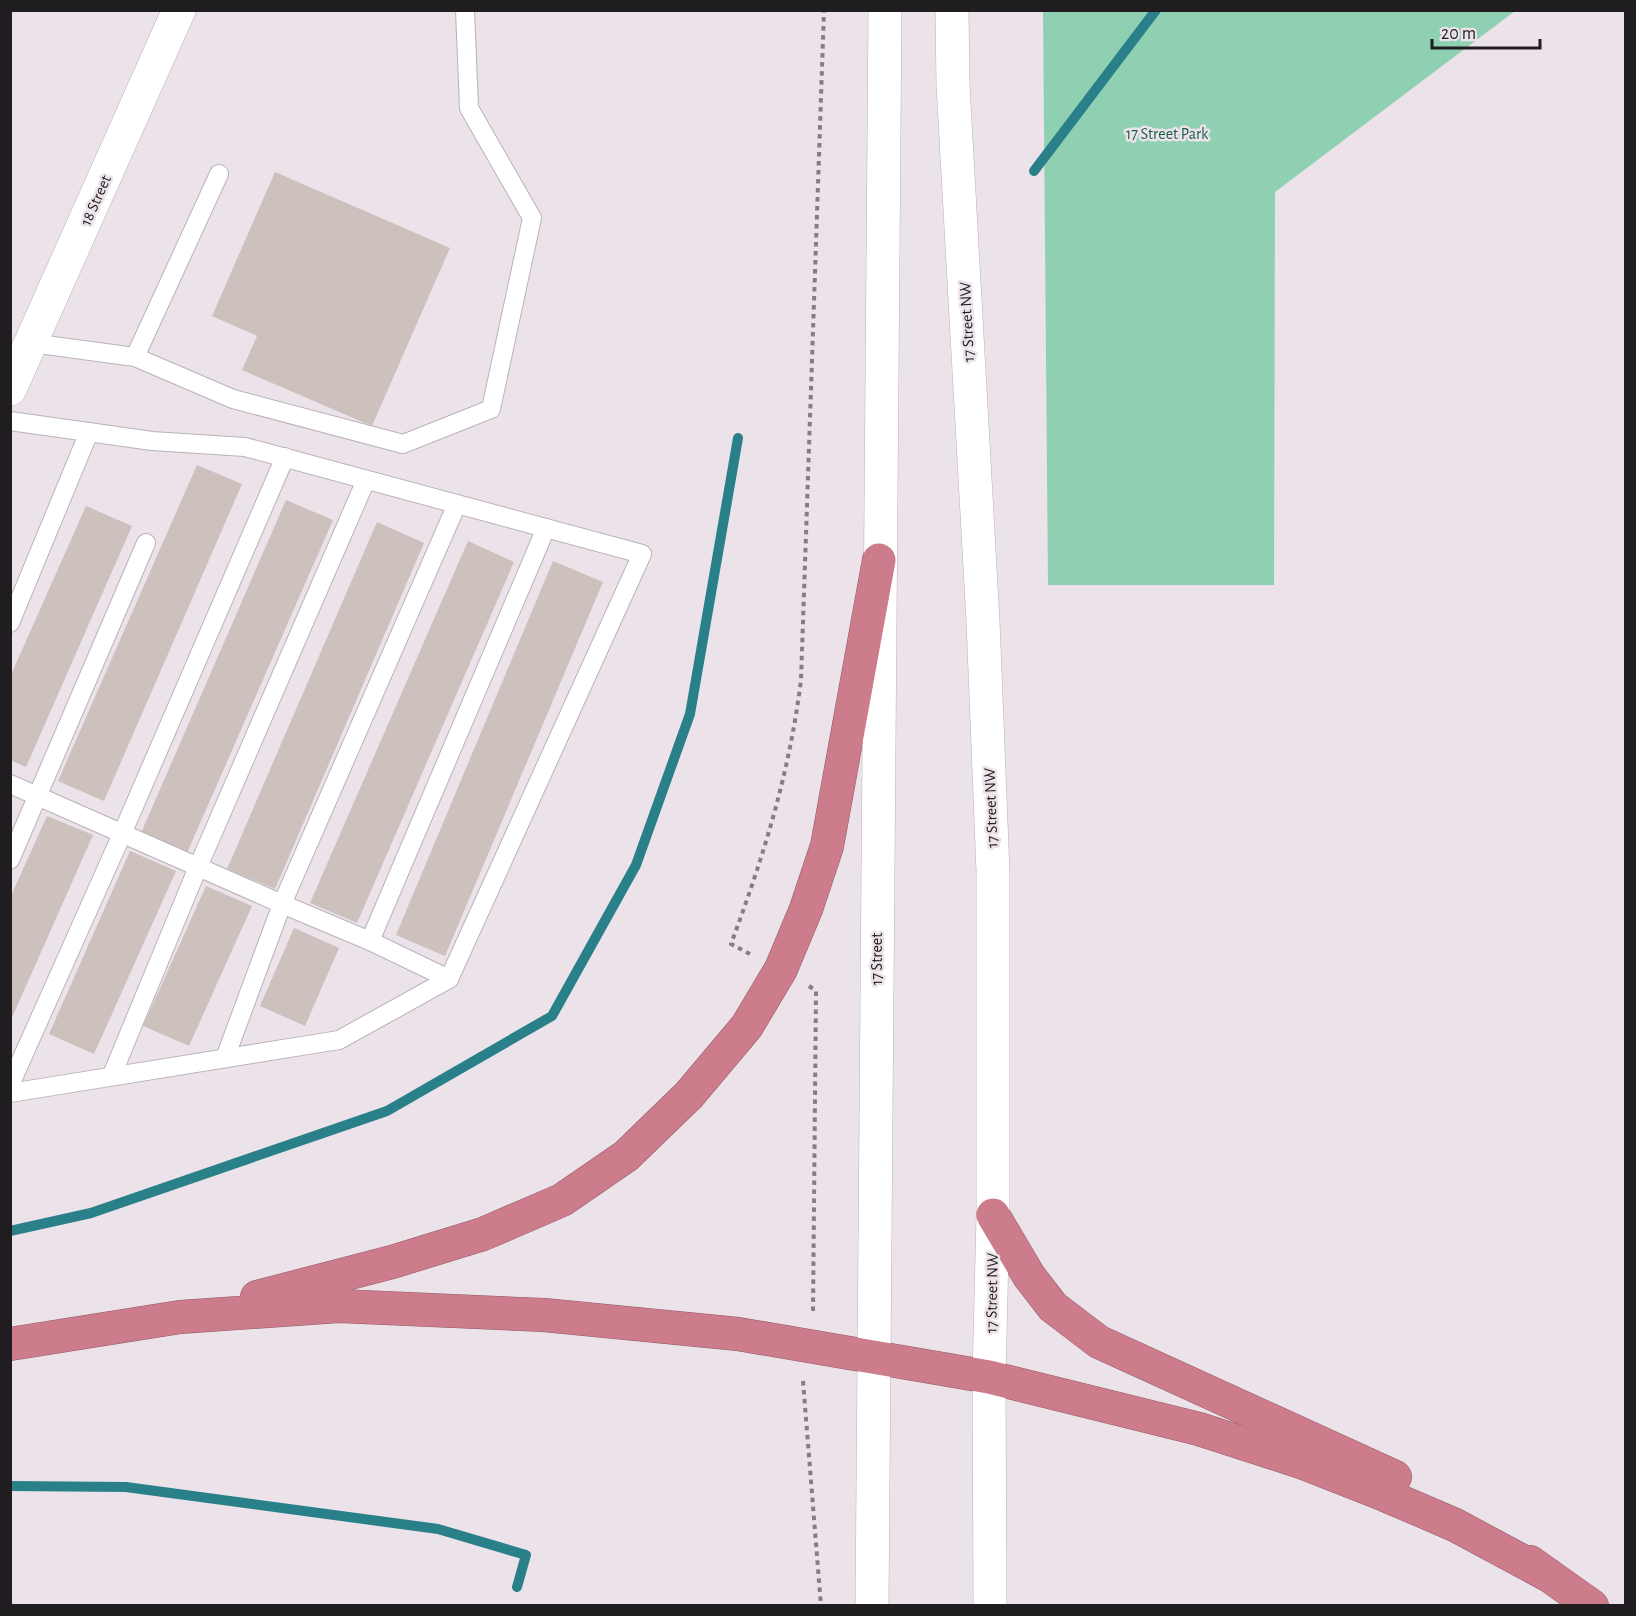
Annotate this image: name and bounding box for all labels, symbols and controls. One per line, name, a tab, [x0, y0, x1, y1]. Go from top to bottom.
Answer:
scale bar	[1432, 12, 1540, 50]
text: 20 m	[1441, 25, 1476, 43]
park label: 17 Street Park	[1126, 126, 1209, 142]
street label: 18 Street	[78, 173, 114, 228]
street label: 17 Street NW	[957, 281, 977, 362]
street label: 17 Street NW	[982, 767, 1000, 848]
street label: 17 Street	[869, 933, 885, 985]
street label: 17 Street NW	[983, 1252, 1001, 1333]

